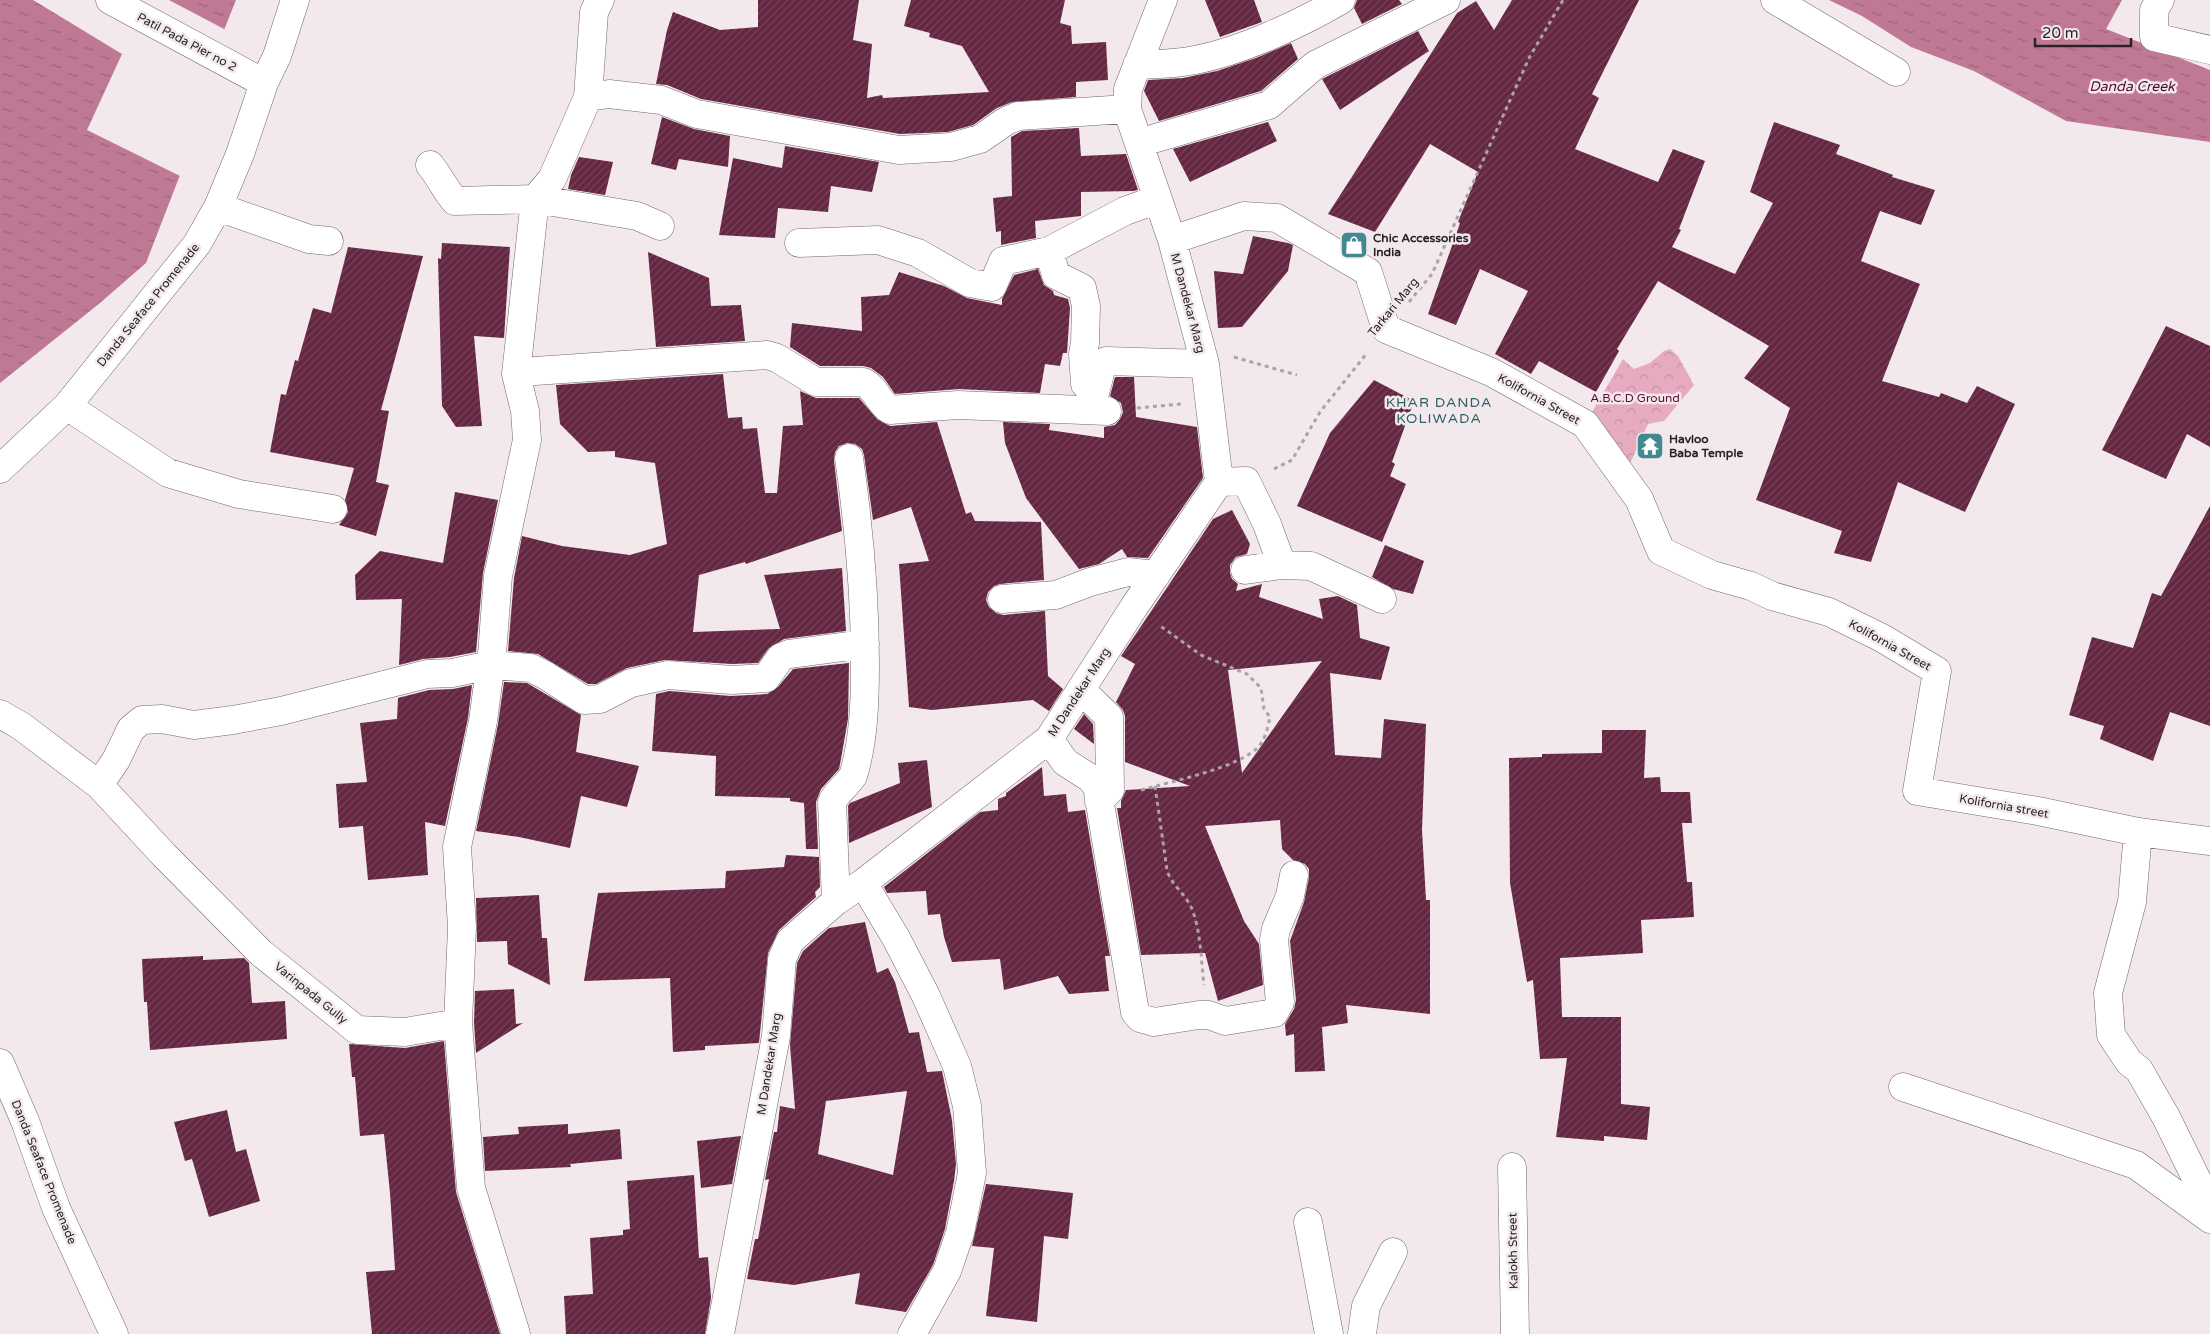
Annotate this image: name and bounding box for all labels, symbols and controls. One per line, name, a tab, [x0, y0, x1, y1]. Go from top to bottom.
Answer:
street label: Patil Pada Pier no 2	[135, 10, 239, 74]
scale bar	[2035, 15, 2131, 47]
text: 20 m	[2042, 24, 2079, 42]
water label: Danda Creek	[2089, 78, 2176, 95]
shop icon: Chic Accessories India	[1339, 230, 1369, 260]
place label: Chic Accessories India	[1373, 231, 1469, 259]
street label: Danda Seaface Promenade	[94, 240, 202, 369]
street label: M Dandekar Marg	[1168, 251, 1208, 355]
street label: Tarkari Marg	[1365, 275, 1421, 339]
street label: Kolifornia Street	[1495, 371, 1583, 428]
park label: A.B.C.D Ground	[1590, 391, 1680, 405]
district label: KHAR DANDA KOLIWADA	[1386, 394, 1492, 427]
temple icon: Havloo Baba Temple	[1635, 431, 1665, 461]
place label: Havloo Baba Temple	[1669, 432, 1743, 461]
street label: Kolifornia Street	[1846, 617, 1934, 674]
street label: M Dandekar Marg	[1045, 645, 1113, 739]
street label: Kolifornia street	[1958, 791, 2050, 821]
street label: Varinpada Gully	[272, 959, 351, 1027]
street label: M Dandekar Marg	[754, 1012, 784, 1116]
street label: Danda Seaface Promenade	[9, 1098, 79, 1246]
street label: Kalokh Street	[1505, 1212, 1521, 1289]

